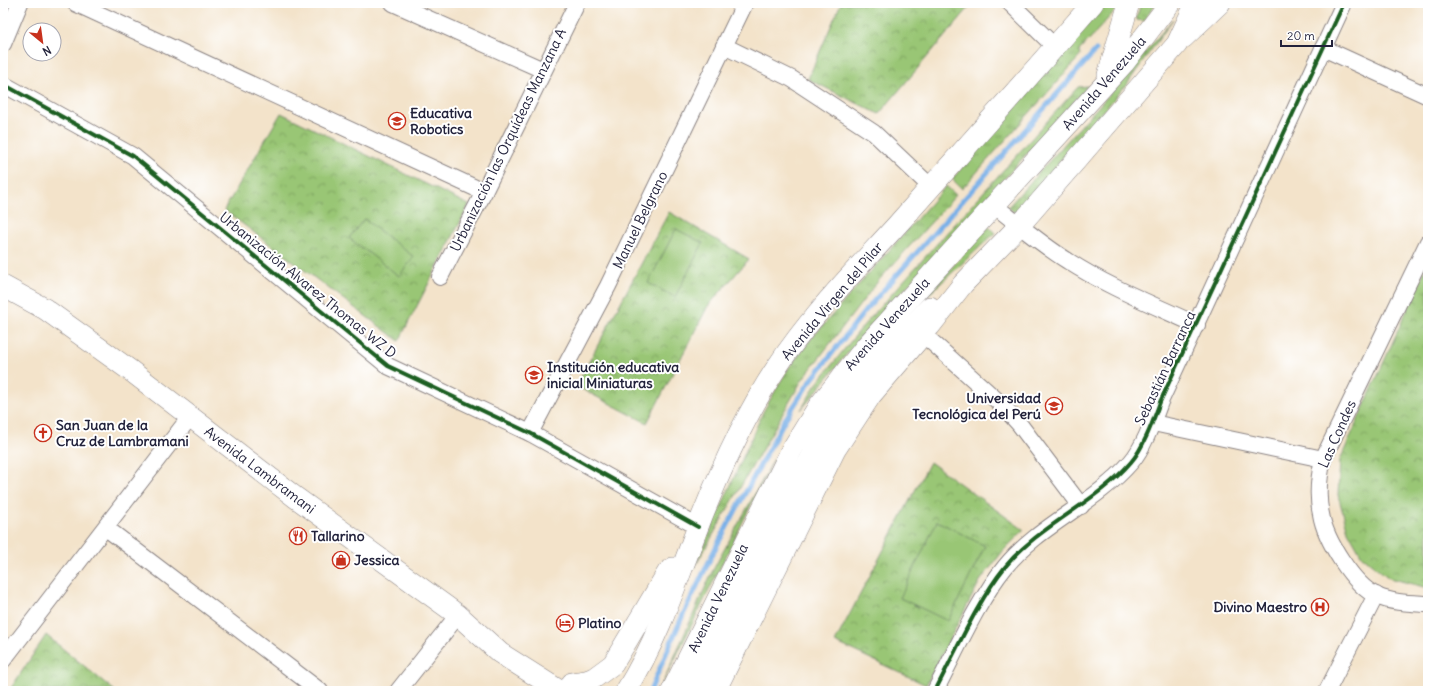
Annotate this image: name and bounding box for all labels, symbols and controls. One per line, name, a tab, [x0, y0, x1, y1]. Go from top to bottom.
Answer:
north arrow	[22, 22, 62, 62]
scale bar	[1281, 22, 1332, 48]
street label: Urbanización las Orquídeas Manzana A	[446, 25, 570, 255]
text: 20 m	[1287, 28, 1315, 43]
street label: Avenida Venezuela	[1058, 32, 1150, 134]
text: N	[40, 43, 54, 59]
place label: Educativa Robotics	[410, 104, 472, 138]
school or university icon: Educativa Robotics	[387, 111, 407, 131]
street label: Manuel Belgrano	[609, 168, 672, 272]
street label: Urbanización Alvarez Thomas WZ D	[216, 208, 400, 362]
street label: Avenida Virgen del Pilar	[777, 238, 887, 364]
street label: Avenida Venezuela	[841, 274, 933, 374]
street label: Sebastián Barranca	[1131, 308, 1199, 428]
place label: Institución educativa inicial Miniaturas	[547, 358, 679, 392]
school or university icon: Institución educativa inicial Miniaturas	[524, 365, 544, 385]
place label: Universidad Tecnológica del Perú	[912, 389, 1042, 423]
school or university icon: Universidad Tecnológica del Perú	[1044, 396, 1064, 416]
street label: Las Condes	[1314, 397, 1360, 471]
place label: San Juan de la Cruz de Lambramani	[56, 416, 189, 450]
street label: Avenida Lambramani	[201, 422, 319, 518]
church icon: San Juan de la Cruz de Lambramani	[33, 423, 53, 443]
restaurant icon: Tallarino	[288, 526, 308, 546]
place label: Tallarino	[311, 527, 365, 545]
street label: Avenida Venezuela	[684, 541, 752, 655]
shop icon: Jessica	[331, 550, 351, 570]
place label: Jessica	[354, 551, 400, 569]
hospital icon: Divino Maestro	[1310, 597, 1330, 617]
place label: Divino Maestro	[1213, 598, 1307, 616]
hotel icon: Platino	[555, 613, 575, 633]
place label: Platino	[578, 614, 622, 632]

